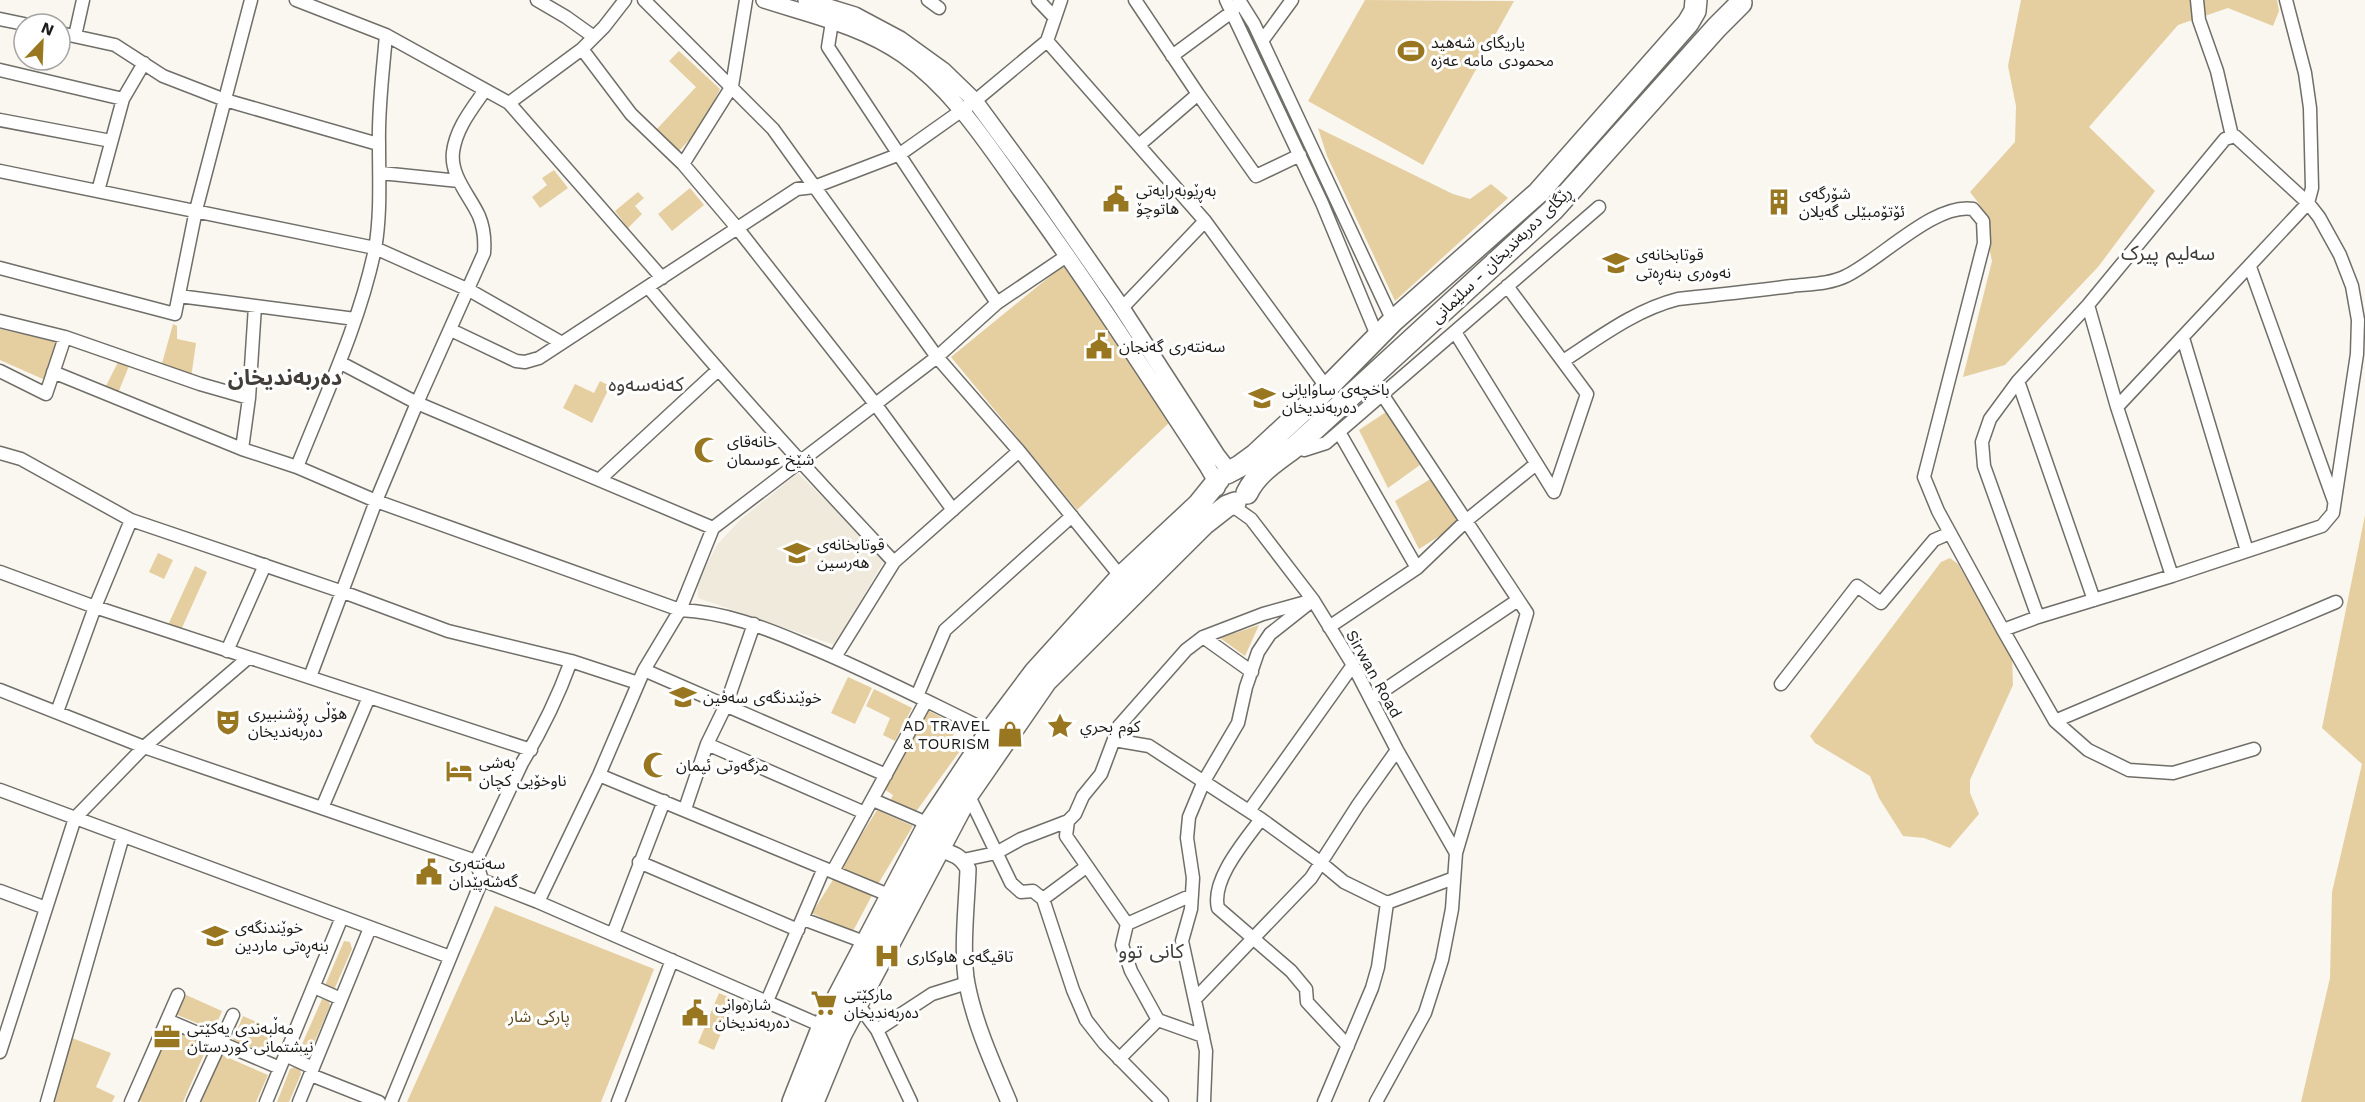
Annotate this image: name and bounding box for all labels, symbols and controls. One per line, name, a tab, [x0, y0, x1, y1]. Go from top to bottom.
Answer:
north arrow	[12, 12, 72, 72]
text: N	[38, 18, 57, 40]
place label: یاریگاى شه‌هید محمودى مامه‌ عه‌زه	[1431, 33, 1554, 70]
sports icon: یاریگاى شه‌هید محمودى مامه‌ عه‌زه	[1396, 36, 1426, 66]
place label: بەڕێوبەرایەتی هاتوچۆ	[1136, 181, 1216, 219]
street label: ڕێگای دەربەندیخان - سلێمانی	[1427, 183, 1578, 330]
public building icon: بەڕێوبەرایەتی هاتوچۆ	[1101, 184, 1131, 214]
place label: شۆرگه‌ى ئۆتۆمبێلى گه‌یلان	[1799, 184, 1905, 221]
building icon: شۆرگه‌ى ئۆتۆمبێلى گه‌یلان	[1764, 187, 1794, 217]
district label: سەلیم پیرک	[2121, 241, 2215, 268]
place label: قوتابخانەی نەوەری بنەڕەتی	[1636, 245, 1731, 286]
school or university icon: قوتابخانەی نەوەری بنەڕەتی	[1601, 248, 1631, 278]
public building icon: سەنتەری گەنجان	[1084, 331, 1114, 361]
place label: سەنتەری گەنجان	[1119, 337, 1225, 356]
district label: دەربەندیخان	[228, 365, 342, 391]
district label: کەنەسەوە	[608, 372, 685, 396]
place label: باخچەی ساوایانی دەربەندیخان	[1282, 380, 1390, 417]
school or university icon: باخچەی ساوایانی دەربەندیخان	[1247, 383, 1277, 413]
place label: خانەقای شێخ عوسمان	[727, 432, 814, 472]
mosque icon: خانەقای شێخ عوسمان	[692, 435, 722, 465]
place label: قوتابخانەی هەرسین	[817, 535, 885, 572]
school or university icon: قوتابخانەی هەرسین	[782, 538, 812, 568]
street label: Sirwan Road	[1342, 627, 1406, 721]
school or university icon: خوێندنگەی سەفین	[668, 682, 698, 712]
place label: خوێندنگەی سەفین	[703, 688, 822, 707]
place label: هۆڵی ڕۆشنبیری دەربەندیخان	[248, 701, 347, 741]
theatre icon: هۆڵی ڕۆشنبیری دەربەندیخان	[213, 707, 243, 737]
place icon: کوم بحري	[1045, 711, 1075, 741]
place label: AD TRAVEL & TOURISM	[903, 716, 990, 753]
place label: کوم بحري	[1080, 717, 1141, 739]
shop icon: AD TRAVEL & TOURISM	[995, 719, 1025, 749]
mosque icon: مزگەوتی ئیمان	[641, 750, 671, 780]
place label: بەشی ناوخۆیی کچان	[479, 753, 567, 791]
hotel icon: بەشی ناوخۆیی کچان	[444, 756, 474, 786]
place label: مزگەوتی ئیمان	[676, 756, 769, 775]
place label: سەنتەری گەشەپێدان	[449, 854, 518, 892]
public building icon: سەنتەری گەشەپێدان	[414, 857, 444, 887]
place label: خوێندنگەی بنەڕەتی ماردین	[235, 918, 329, 959]
school or university icon: خوێندنگەی بنەڕەتی ماردین	[200, 921, 230, 951]
district label: کانی توو	[1118, 939, 1184, 963]
hospital icon: تاقیگەی هاوکاری	[872, 941, 902, 971]
place label: تاقیگەی هاوکاری	[907, 947, 1014, 966]
place label: مارکێتی دەربەندیخان	[844, 985, 919, 1022]
supermarket icon: مارکێتی دەربەندیخان	[809, 988, 839, 1018]
place label: شارەوانی دەربەندیخان	[715, 995, 790, 1032]
public building icon: شارەوانی دەربەندیخان	[680, 998, 710, 1028]
park label: پاركى شار	[507, 1007, 570, 1027]
place label: مەڵبەندی یەکێتی نیشتمانی کوردستان	[187, 1016, 314, 1056]
office icon: مەڵبەندی یەکێتی نیشتمانی کوردستان	[152, 1022, 182, 1052]

